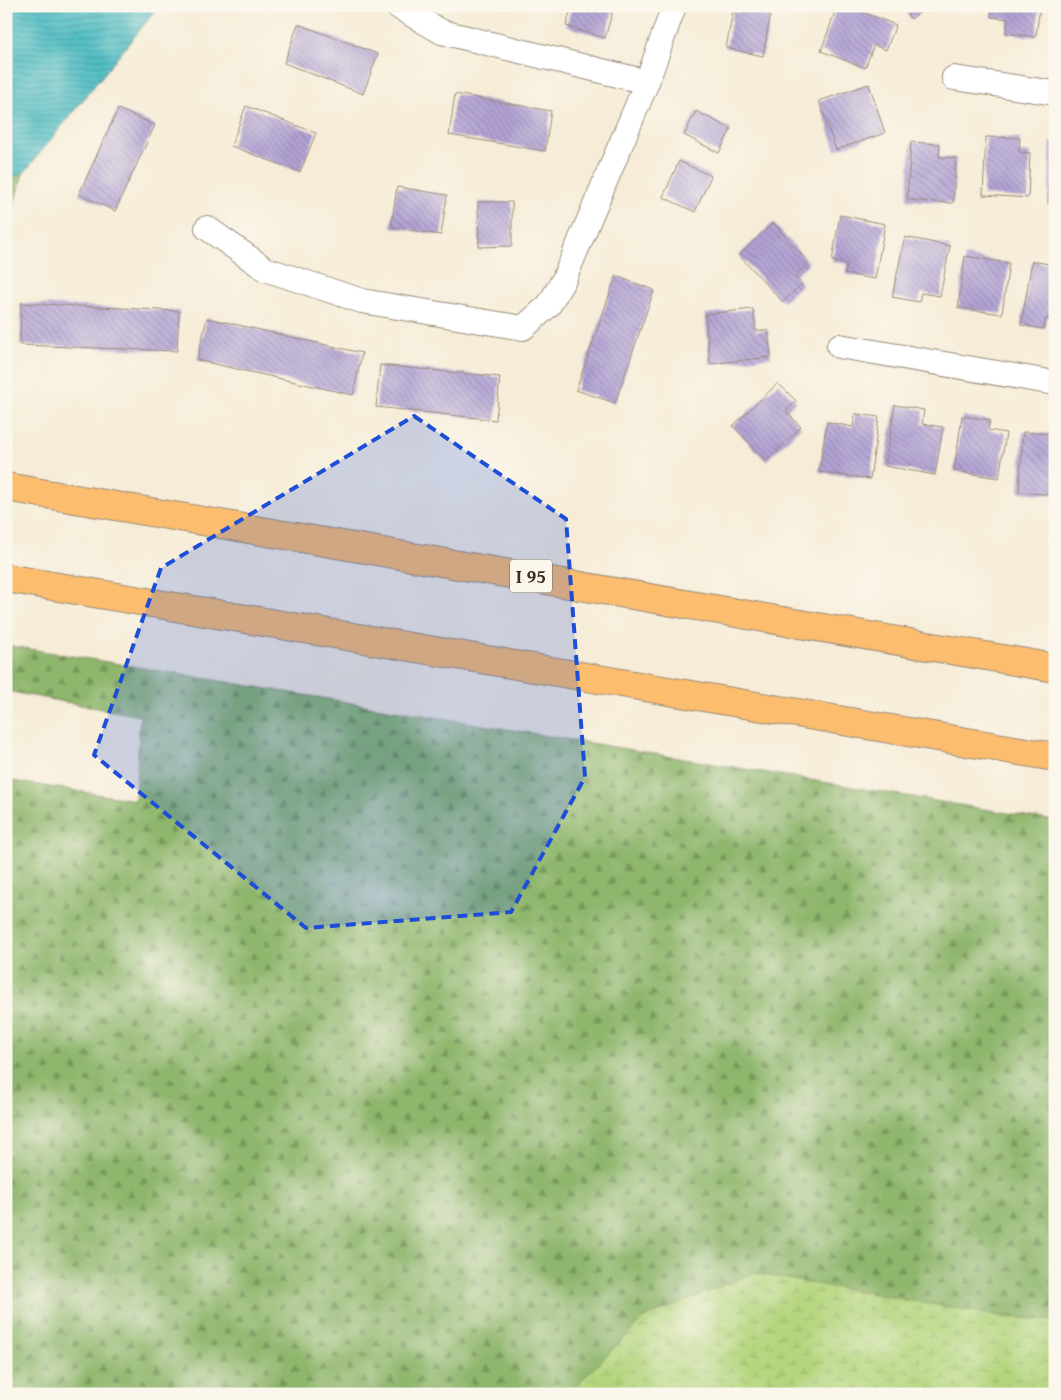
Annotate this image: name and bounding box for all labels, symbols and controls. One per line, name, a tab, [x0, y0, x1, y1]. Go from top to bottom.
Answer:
road number: I 95	[510, 560, 552, 592]

